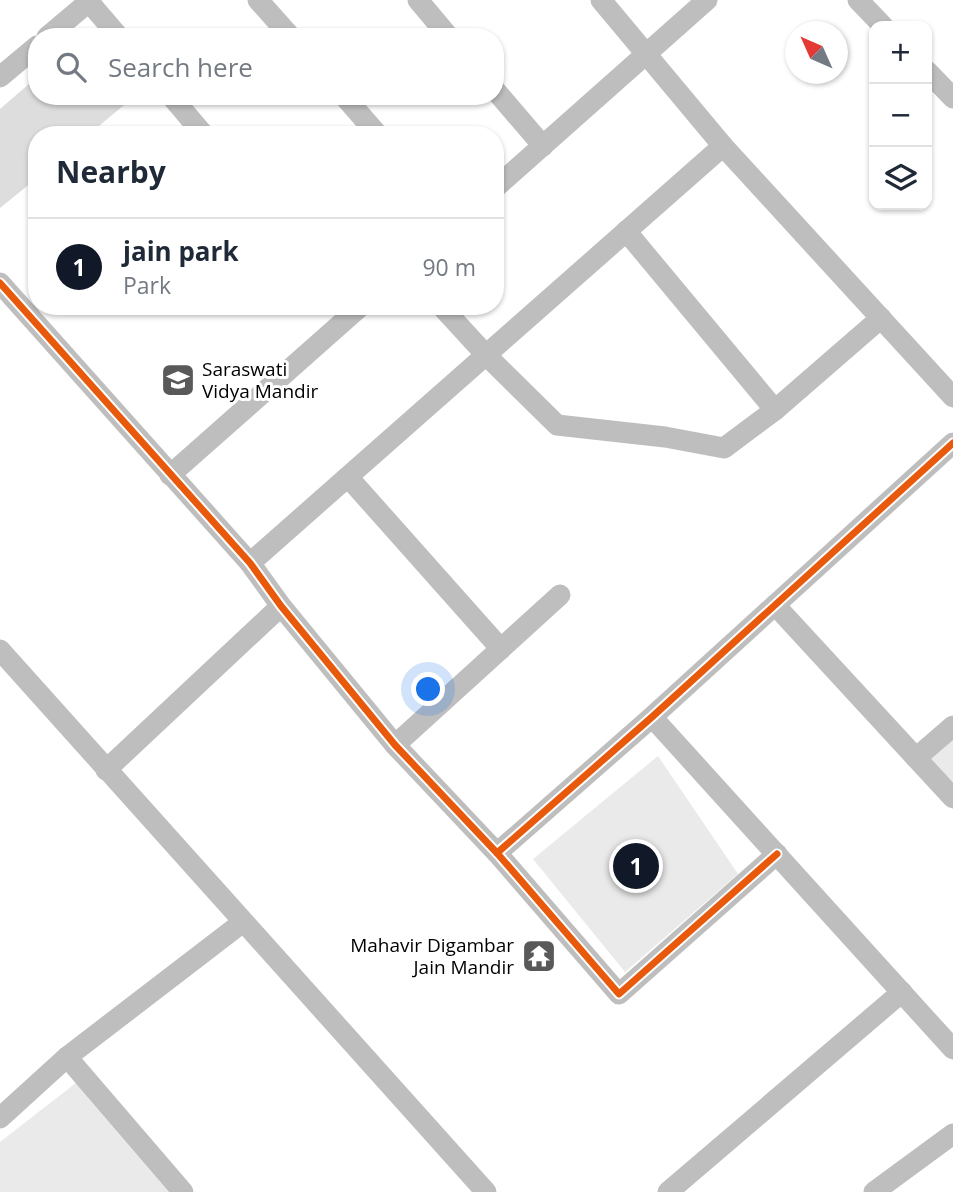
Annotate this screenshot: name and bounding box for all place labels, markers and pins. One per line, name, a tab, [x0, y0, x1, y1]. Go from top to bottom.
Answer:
place label: Saraswati Vidya Mandir	[202, 356, 318, 404]
school or university icon: Saraswati Vidya Mandir	[159, 361, 197, 399]
pin: 1	[613, 840, 659, 892]
place label: Mahavir Digambar Jain Mandir	[350, 932, 514, 980]
temple icon: Mahavir Digambar Jain Mandir	[520, 937, 558, 975]

